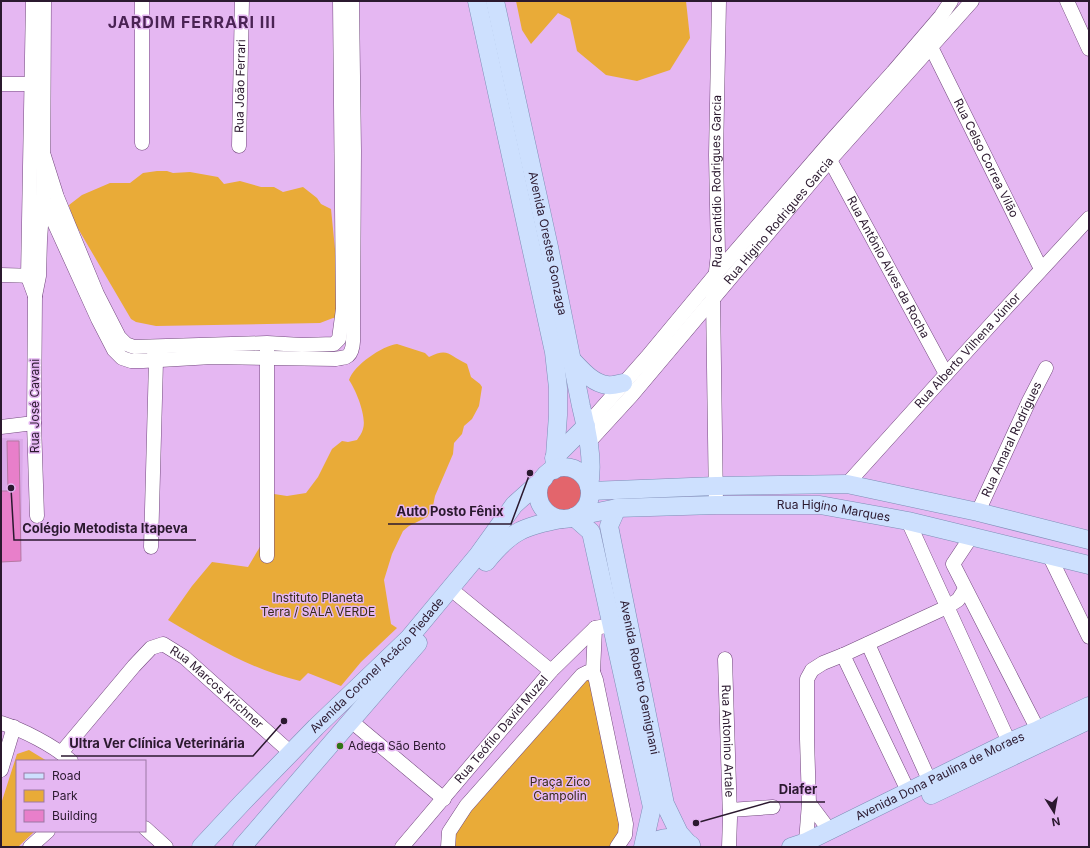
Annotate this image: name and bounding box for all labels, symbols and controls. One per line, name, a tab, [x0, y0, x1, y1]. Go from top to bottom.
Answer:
district label: JARDIM FERRARI III	[108, 12, 276, 32]
street label: Rua João Ferrari	[231, 39, 248, 133]
street label: Rua Cantídio Rodrigues Garcia	[708, 95, 725, 268]
street label: Rua Celso Correa Vilão	[951, 96, 1022, 220]
street label: Rua Higino Rodrigues Garcia	[720, 154, 836, 287]
street label: Avenida Orestes Gonzaga	[526, 170, 571, 316]
street label: Rua Antônio Alves da Rocha	[844, 193, 933, 341]
street label: Rua Alberto Vilhena Júnior	[911, 289, 1024, 411]
street label: Rua José Cavani	[27, 359, 42, 453]
street label: Rua Amaral Rodrigues	[978, 379, 1045, 499]
street label: Rua Higino Marques	[777, 497, 892, 525]
callout: Auto Posto Fênix	[388, 499, 511, 524]
text: Auto Posto Fênix	[397, 503, 504, 519]
callout: Colégio Metodista Itapeva	[14, 515, 196, 540]
text: Colégio Metodista Itapeva	[22, 520, 188, 536]
park label: Instituto Planeta Terra / SALA VERDE	[261, 590, 375, 619]
street label: Avenida Coronel Acácio Piedade	[306, 594, 447, 736]
street label: Avenida Roberto Gemignani	[617, 599, 663, 756]
street label: Rua Marcos Krichner	[167, 642, 267, 732]
street label: Rua Teófilo David Muzel	[451, 672, 551, 786]
street label: Rua Antonino Artale	[719, 684, 737, 797]
street label: Avenida Dona Paulina de Moraes	[853, 728, 1027, 824]
callout: Ultra Ver Clínica Veterinária	[61, 731, 253, 756]
text: Ultra Ver Clínica Veterinária	[69, 735, 245, 751]
place label: Adega São Bento	[348, 738, 446, 753]
marker: Adega São Bento	[335, 741, 345, 751]
legend	[16, 760, 146, 832]
text: Road	[52, 768, 81, 783]
park label: Praça Zico Campolin	[530, 774, 590, 803]
callout: Diafer	[770, 777, 825, 802]
text: Diafer	[779, 781, 818, 797]
text: Park	[52, 788, 78, 803]
north arrow	[1034, 792, 1074, 832]
text: Building	[52, 808, 97, 823]
text: N	[1050, 814, 1061, 829]

